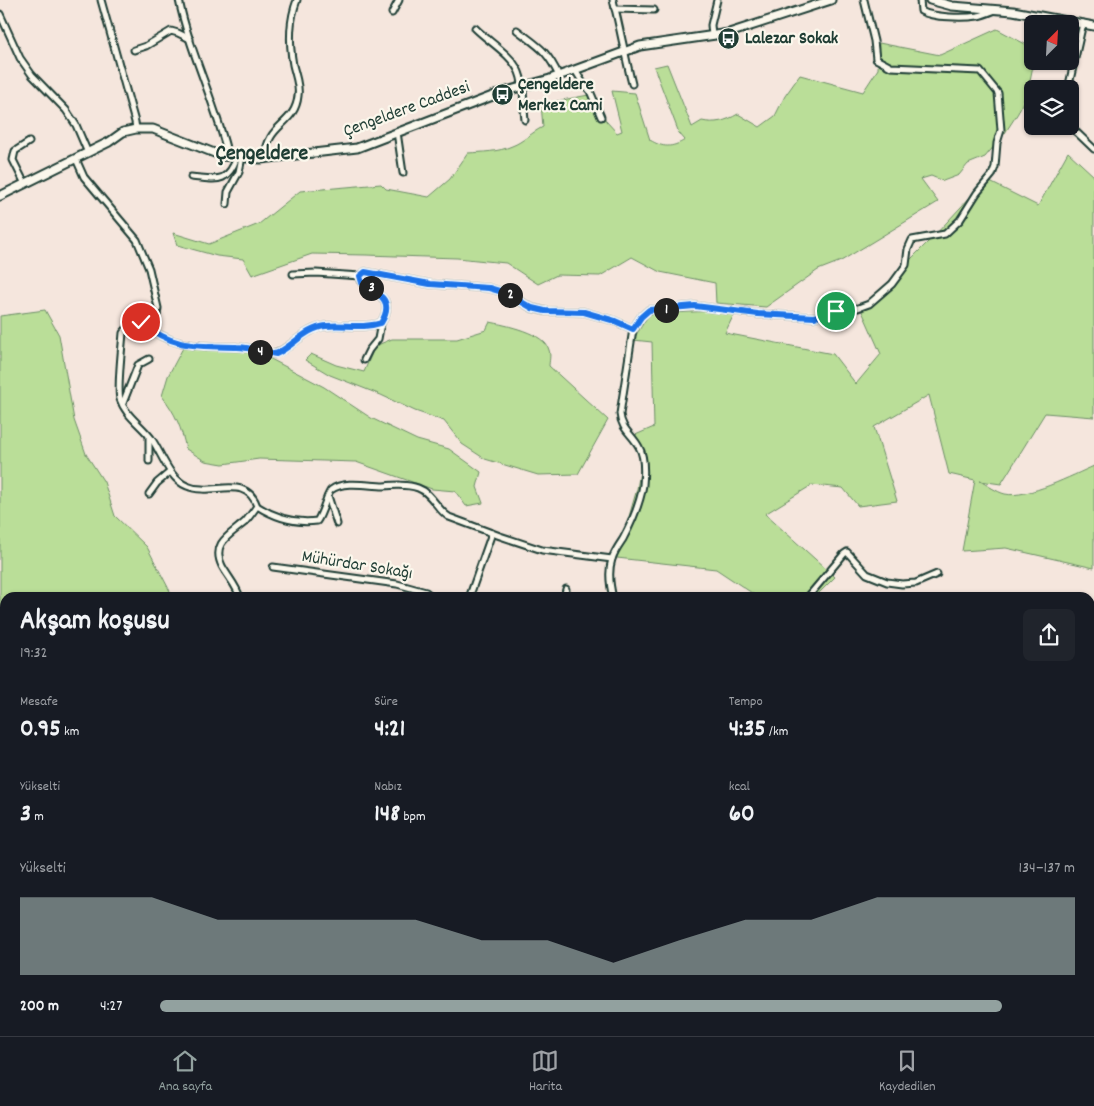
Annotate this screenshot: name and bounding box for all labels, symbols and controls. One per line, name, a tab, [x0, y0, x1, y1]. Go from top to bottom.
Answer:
north arrow	[1024, 15, 1079, 70]
map controls	[1024, 15, 1079, 135]
bus stop icon: Lalezar Sokak	[717, 27, 741, 51]
place label: Lalezar Sokak	[745, 27, 839, 52]
place label: Çengeldere Merkez Cami	[518, 73, 603, 119]
street label: Çengeldere Caddesi	[340, 76, 474, 144]
button: layers	[1024, 80, 1079, 135]
bus stop icon: Çengeldere Merkez Cami	[490, 83, 514, 107]
district label: Çengeldere	[216, 139, 309, 170]
pin: 3	[358, 276, 384, 300]
text: 3	[368, 278, 375, 298]
pin: 2	[498, 282, 522, 308]
text: 2	[507, 285, 514, 305]
pin	[815, 290, 857, 332]
icon: arrive	[822, 297, 850, 325]
pin: 1	[654, 298, 678, 322]
text: 1	[665, 300, 668, 320]
pin	[120, 301, 162, 343]
icon: check	[127, 308, 155, 336]
pin: 4	[248, 340, 272, 364]
text: 4	[258, 342, 263, 362]
street label: Mühürdar Sokağı	[300, 545, 414, 587]
text: Akşam koşusu	[20, 603, 170, 643]
button: share	[1023, 609, 1075, 661]
text: 19:32	[20, 642, 48, 665]
text: Mesafe	[20, 692, 58, 712]
text: Süre	[374, 692, 398, 712]
text: Tempo	[729, 692, 763, 712]
text: 0.95	[20, 712, 61, 748]
text: 4:21	[374, 712, 405, 748]
text: 4:35	[729, 712, 766, 748]
text: km	[61, 722, 79, 742]
text: /km	[766, 722, 788, 742]
text: Yükselti	[20, 777, 60, 797]
text: Nabız	[374, 777, 402, 797]
text: kcal	[729, 777, 750, 797]
text: 3	[20, 797, 31, 833]
text: 148	[374, 797, 400, 833]
text: 60	[729, 797, 755, 833]
text: m	[31, 807, 44, 827]
text: bpm	[400, 807, 426, 827]
text: Yükselti	[20, 857, 66, 880]
text: 134–137 m	[1018, 857, 1075, 880]
text: 200 m	[20, 995, 59, 1018]
text: 4:27	[100, 995, 122, 1018]
tab: Ana sayfa	[158, 1047, 212, 1097]
tab: Harita	[529, 1047, 562, 1097]
tab: Kaydedilen	[879, 1047, 936, 1097]

